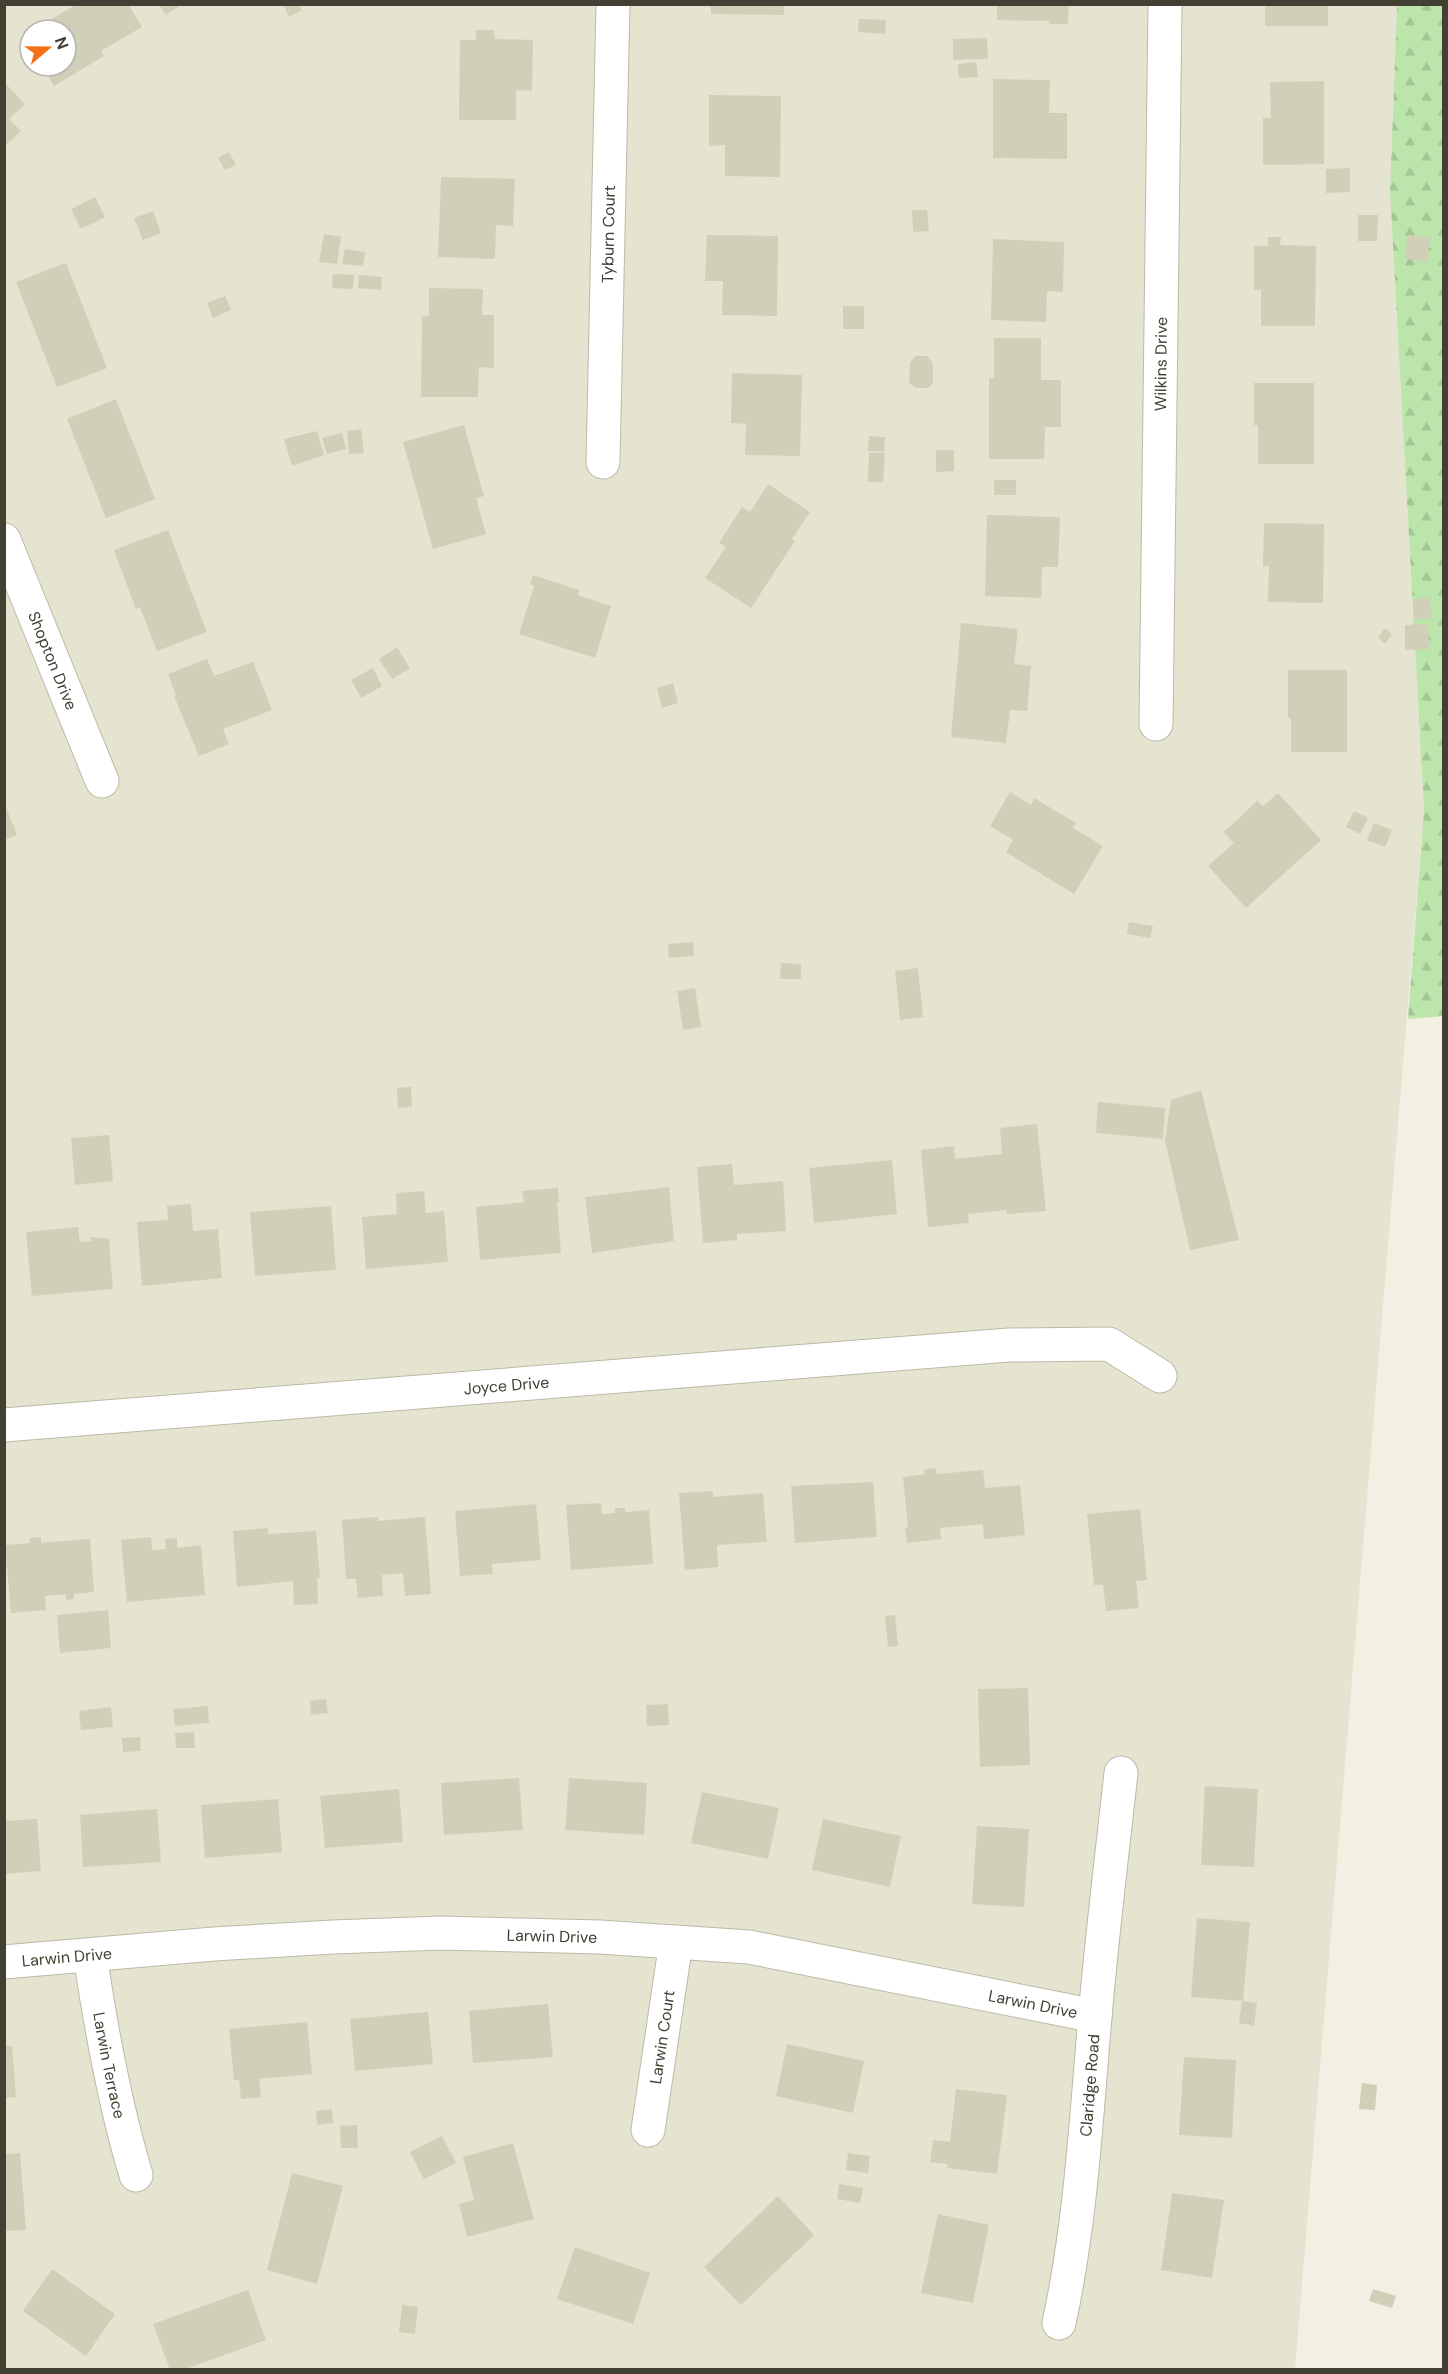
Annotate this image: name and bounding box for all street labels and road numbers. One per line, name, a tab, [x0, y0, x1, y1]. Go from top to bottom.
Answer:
street label: Tyburn Court	[597, 185, 620, 283]
street label: Wilkins Drive	[1150, 317, 1172, 411]
street label: Shopton Drive	[23, 608, 82, 713]
street label: Joyce Drive	[463, 1372, 550, 1399]
street label: Larwin Drive	[506, 1925, 597, 1948]
street label: Larwin Drive	[21, 1943, 113, 1971]
street label: Larwin Drive	[986, 1985, 1079, 2023]
street label: Larwin Court	[645, 1989, 680, 2086]
street label: Larwin Terrace	[88, 2011, 130, 2121]
street label: Claridge Road	[1075, 2033, 1105, 2137]

